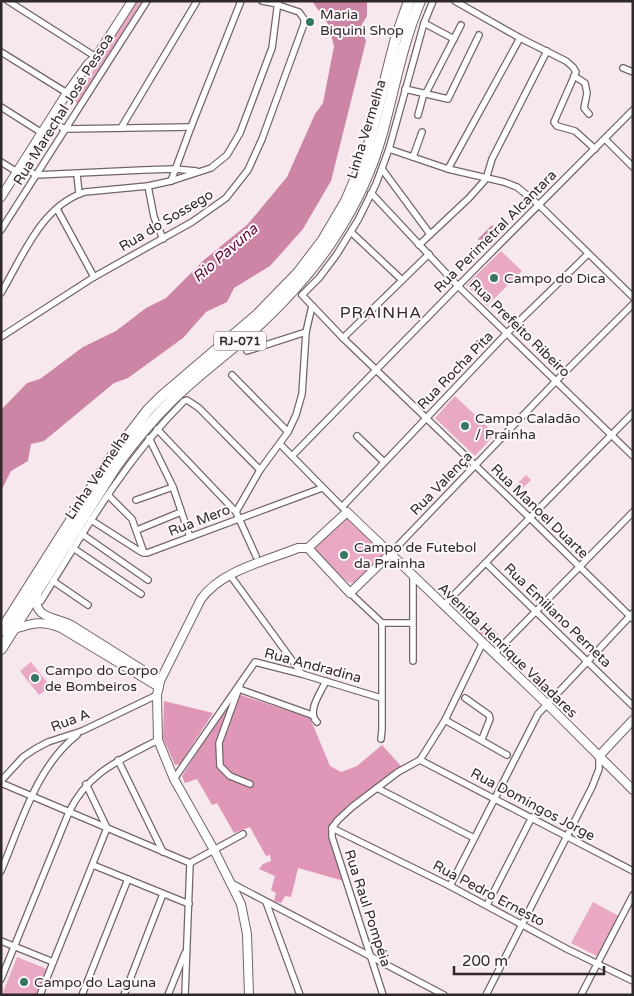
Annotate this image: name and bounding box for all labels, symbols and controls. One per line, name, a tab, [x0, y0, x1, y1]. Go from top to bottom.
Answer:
place label: Maria Biquini Shop	[320, 6, 404, 39]
marker: Maria Biquini Shop	[304, 16, 316, 28]
street label: Rua Marechal José Pessoa	[10, 30, 117, 188]
street label: Linha Vermelha	[343, 77, 390, 181]
street label: Rua Perimetral Alcantara	[430, 166, 560, 296]
street label: Rua do Sossego	[116, 186, 216, 255]
water label: Rio Pavuna	[189, 220, 262, 286]
place label: Campo do Dica	[504, 270, 606, 287]
marker: Campo do Dica	[488, 272, 500, 284]
street label: Rua Prefeito Ribeiro	[466, 276, 574, 381]
district label: PRAINHA	[340, 303, 422, 323]
street label: Rua Rocha Pita	[414, 328, 497, 413]
road number: RJ-071	[214, 332, 266, 351]
place label: Campo Caladão / Prainha	[475, 410, 581, 443]
marker: Campo Caladão / Prainha	[459, 420, 471, 432]
street label: Linha Vermelha	[62, 428, 133, 523]
street label: Rua Valença	[407, 448, 476, 519]
street label: Rua Manoel Duarte	[487, 460, 592, 562]
street label: Rua Mero	[166, 501, 233, 540]
place label: Campo de Futebol da Prainha	[354, 539, 476, 572]
marker: Campo de Futebol da Prainha	[338, 549, 350, 561]
street label: Rua Emiliano Perneta	[500, 560, 615, 671]
street label: Avenida Henrique Valadares	[435, 579, 581, 722]
street label: Rua Andradina	[263, 644, 363, 687]
place label: Campo do Corpo de Bombeiros	[45, 662, 158, 695]
marker: Campo do Corpo de Bombeiros	[29, 672, 41, 684]
street label: Rua A	[48, 705, 92, 736]
street label: Rua Domingos Jorge	[468, 764, 598, 844]
street label: Rua Raul Pompéia	[341, 847, 394, 969]
street label: Rua Pedro Ernesto	[430, 857, 548, 930]
scale bar	[454, 944, 604, 976]
text: 200 m	[462, 952, 508, 970]
place label: Campo do Laguna	[34, 974, 156, 991]
marker: Campo do Laguna	[18, 976, 30, 988]

